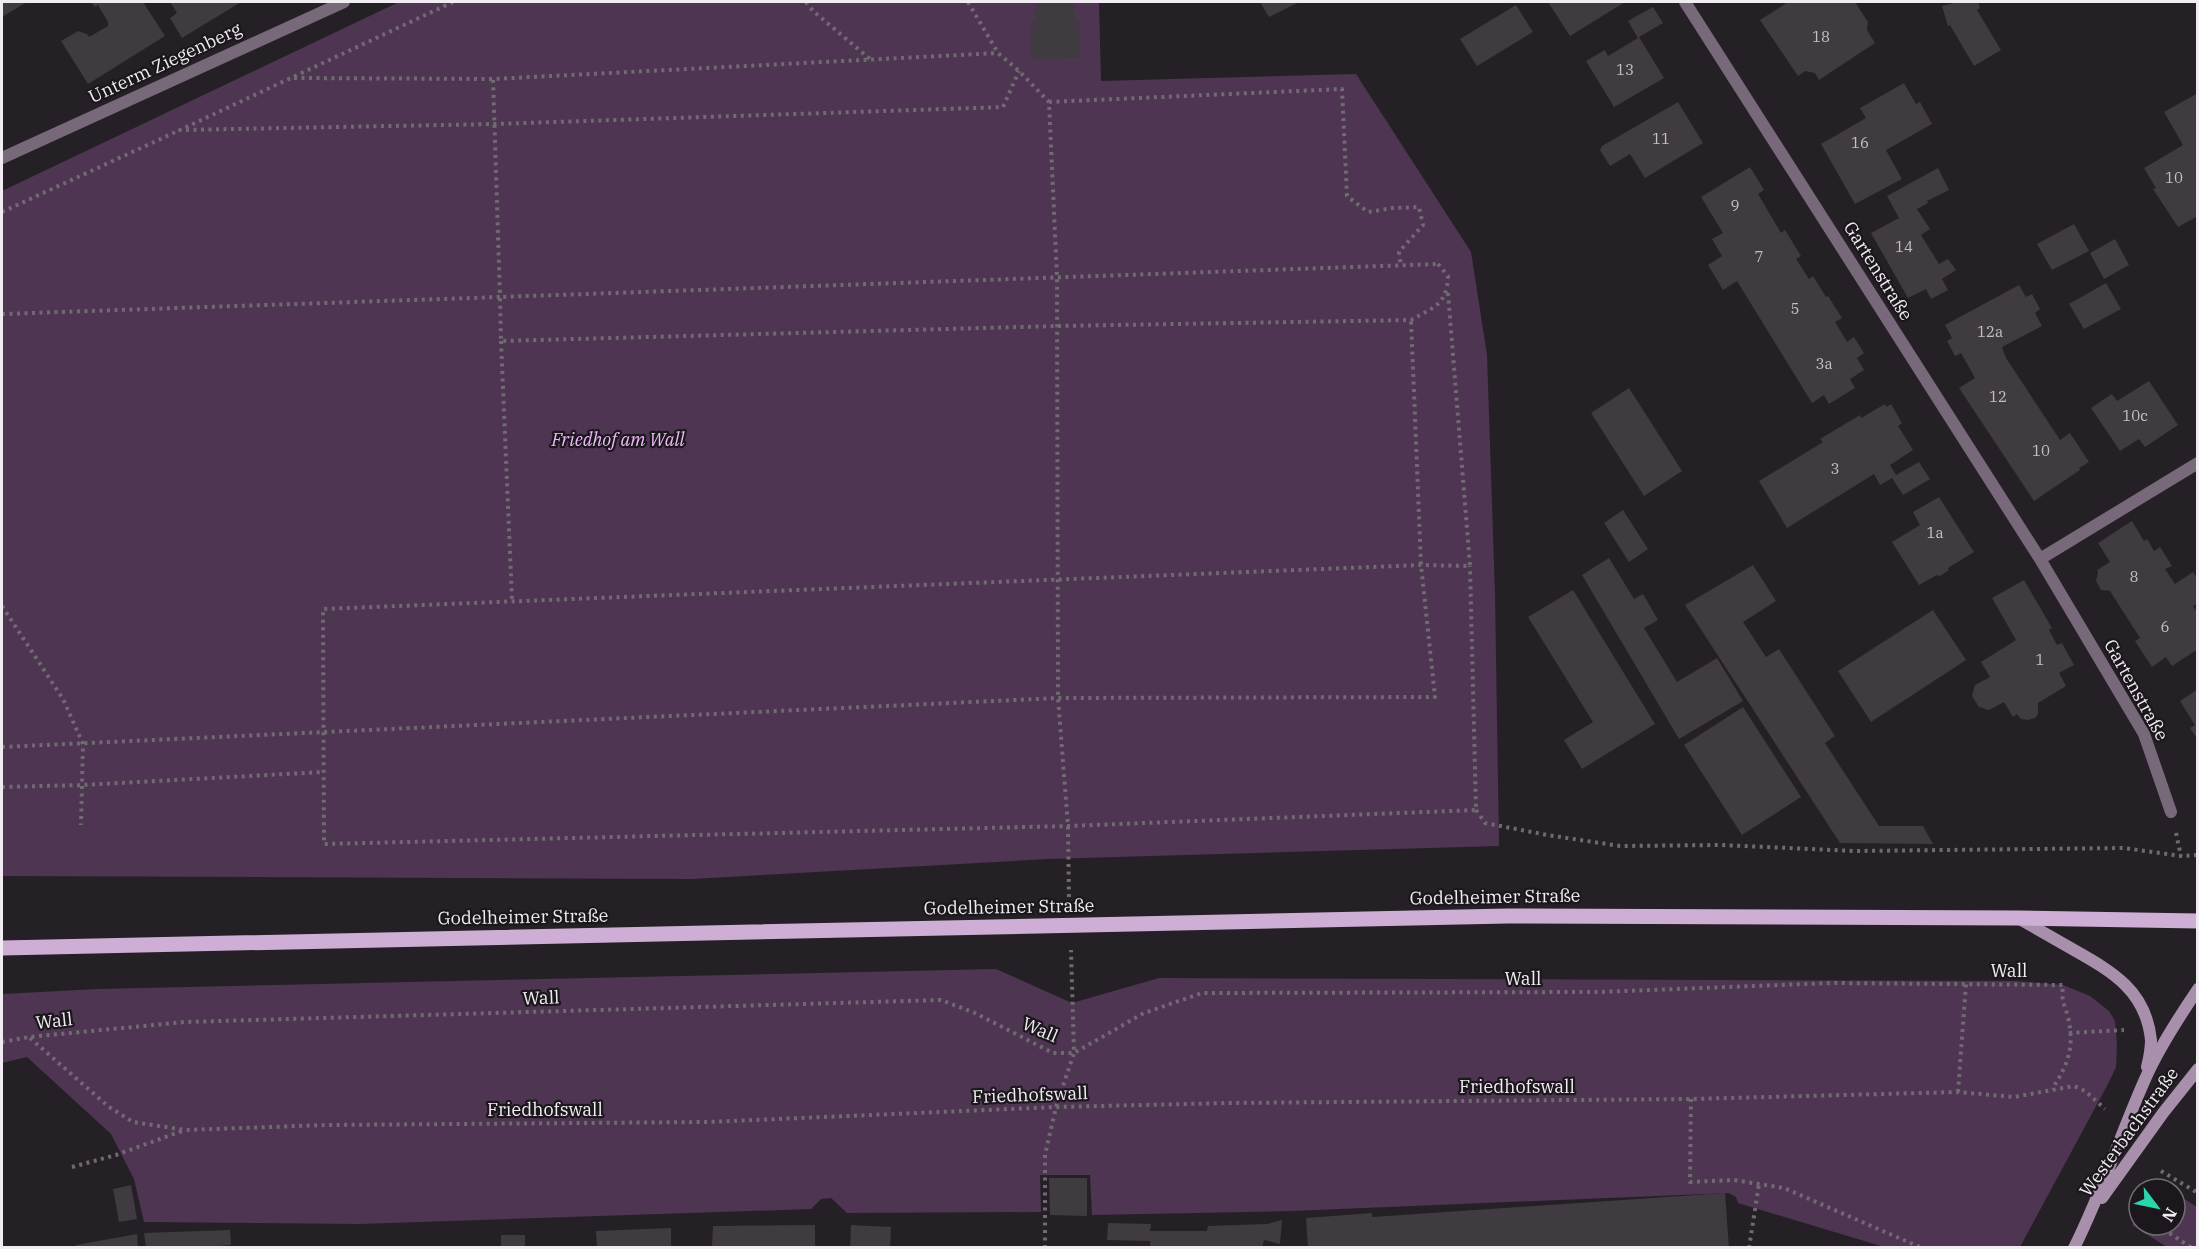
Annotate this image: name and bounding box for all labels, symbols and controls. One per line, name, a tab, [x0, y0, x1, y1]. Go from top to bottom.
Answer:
street label: Unterm Ziegenberg	[85, 17, 245, 108]
house number: 18	[1812, 27, 1830, 46]
house number: 13	[1616, 60, 1634, 79]
house number: 11	[1652, 129, 1670, 148]
house number: 16	[1851, 133, 1869, 152]
house number: 10	[2165, 168, 2183, 187]
house number: 9	[1730, 196, 1740, 215]
street label: Gartenstraße	[1839, 217, 1918, 325]
house number: 14	[1895, 237, 1913, 256]
house number: 7	[1754, 247, 1764, 266]
house number: 5	[1790, 299, 1800, 318]
house number: 12a	[1977, 322, 2003, 341]
house number: 3a	[1815, 354, 1833, 373]
house number: 12	[1989, 387, 2007, 406]
house number: 10c	[2122, 406, 2148, 425]
park label: Friedhof am Wall	[550, 428, 685, 451]
house number: 10	[2032, 441, 2050, 460]
house number: 3	[1830, 459, 1840, 478]
house number: 1a	[1926, 523, 1944, 542]
house number: 8	[2129, 567, 2139, 586]
house number: 6	[2160, 617, 2170, 636]
street label: Gartenstraße	[2099, 635, 2174, 745]
house number: 1	[2035, 650, 2045, 669]
street label: Godelheimer Straße	[1409, 884, 1581, 909]
street label: Godelheimer Straße	[923, 894, 1095, 919]
street label: Godelheimer Straße	[437, 904, 609, 929]
street label: Wall	[1991, 959, 2027, 982]
street label: Wall	[1505, 967, 1541, 990]
street label: Wall	[522, 985, 560, 1010]
street label: Wall	[34, 1007, 74, 1034]
street label: Wall	[1019, 1012, 1062, 1047]
street label: Westerbachstraße	[2074, 1063, 2183, 1201]
street label: Friedhofswall	[1459, 1075, 1575, 1098]
street label: Friedhofswall	[972, 1081, 1088, 1108]
street label: Friedhofswall	[487, 1098, 603, 1121]
north arrow	[2127, 1177, 2187, 1237]
text: N	[2158, 1204, 2182, 1226]

